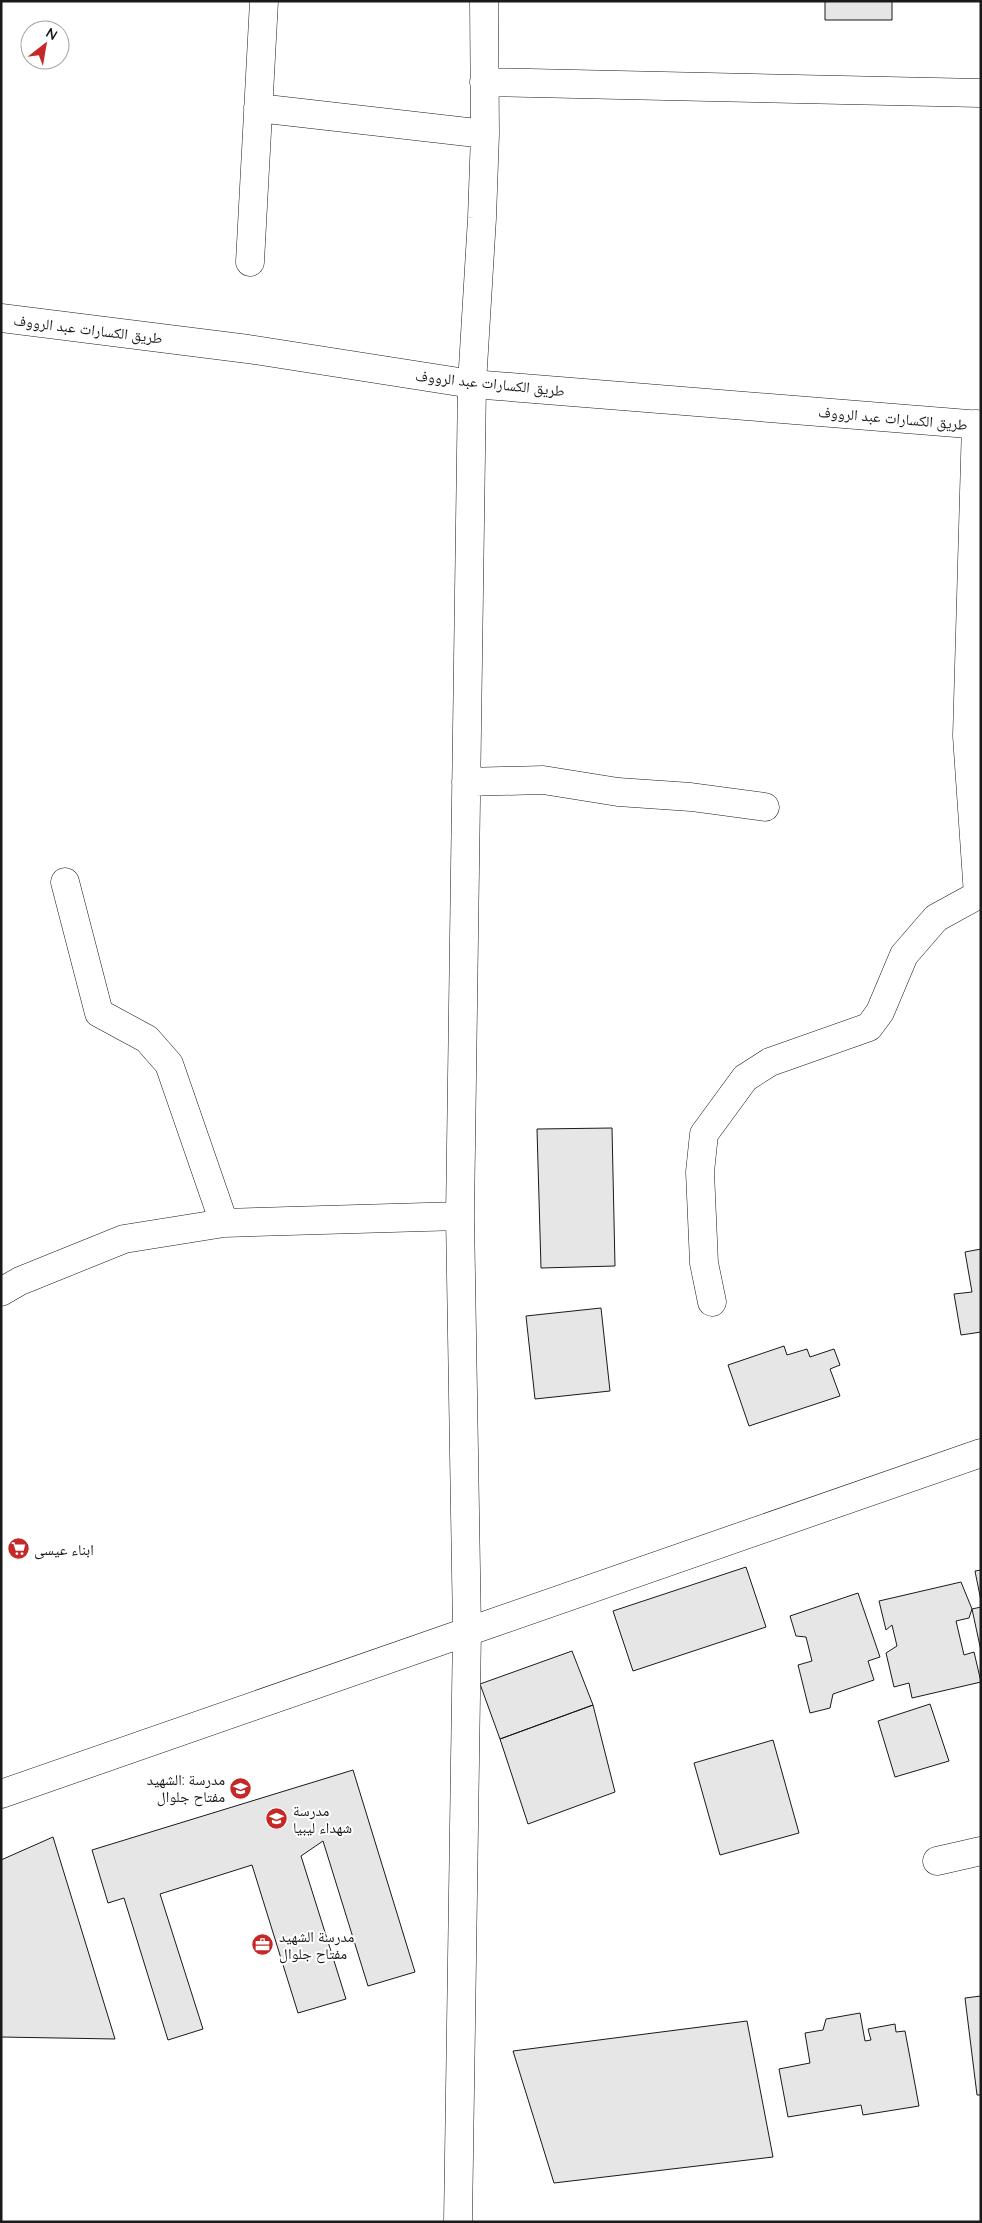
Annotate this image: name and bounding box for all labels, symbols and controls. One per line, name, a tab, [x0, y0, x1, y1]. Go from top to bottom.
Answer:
north arrow	[20, 20, 70, 70]
text: N	[43, 23, 61, 44]
street label: طريق الكسارات عبد الرووف	[12, 310, 164, 349]
street label: طريق الكسارات عبد الرووف	[414, 366, 566, 401]
street label: طريق الكسارات عبد الرووف	[817, 402, 969, 435]
supermarket icon: ابناء عيسى	[6, 1537, 30, 1561]
place label: ابناء عيسى	[34, 1540, 94, 1560]
place label: مدرسة :الشهيد مفتاح جلوال	[147, 1770, 225, 1807]
school or university icon: مدرسة :الشهيد مفتاح جلوال	[229, 1776, 253, 1800]
place label: مدرسة شهداء ليبيا	[293, 1801, 352, 1837]
school or university icon: مدرسة شهداء ليبيا	[265, 1807, 289, 1831]
place label: مدرسة الشهيد مفتاح جلوال	[279, 1927, 355, 1964]
office icon: مدرسة الشهيد مفتاح جلوال	[251, 1933, 275, 1957]

